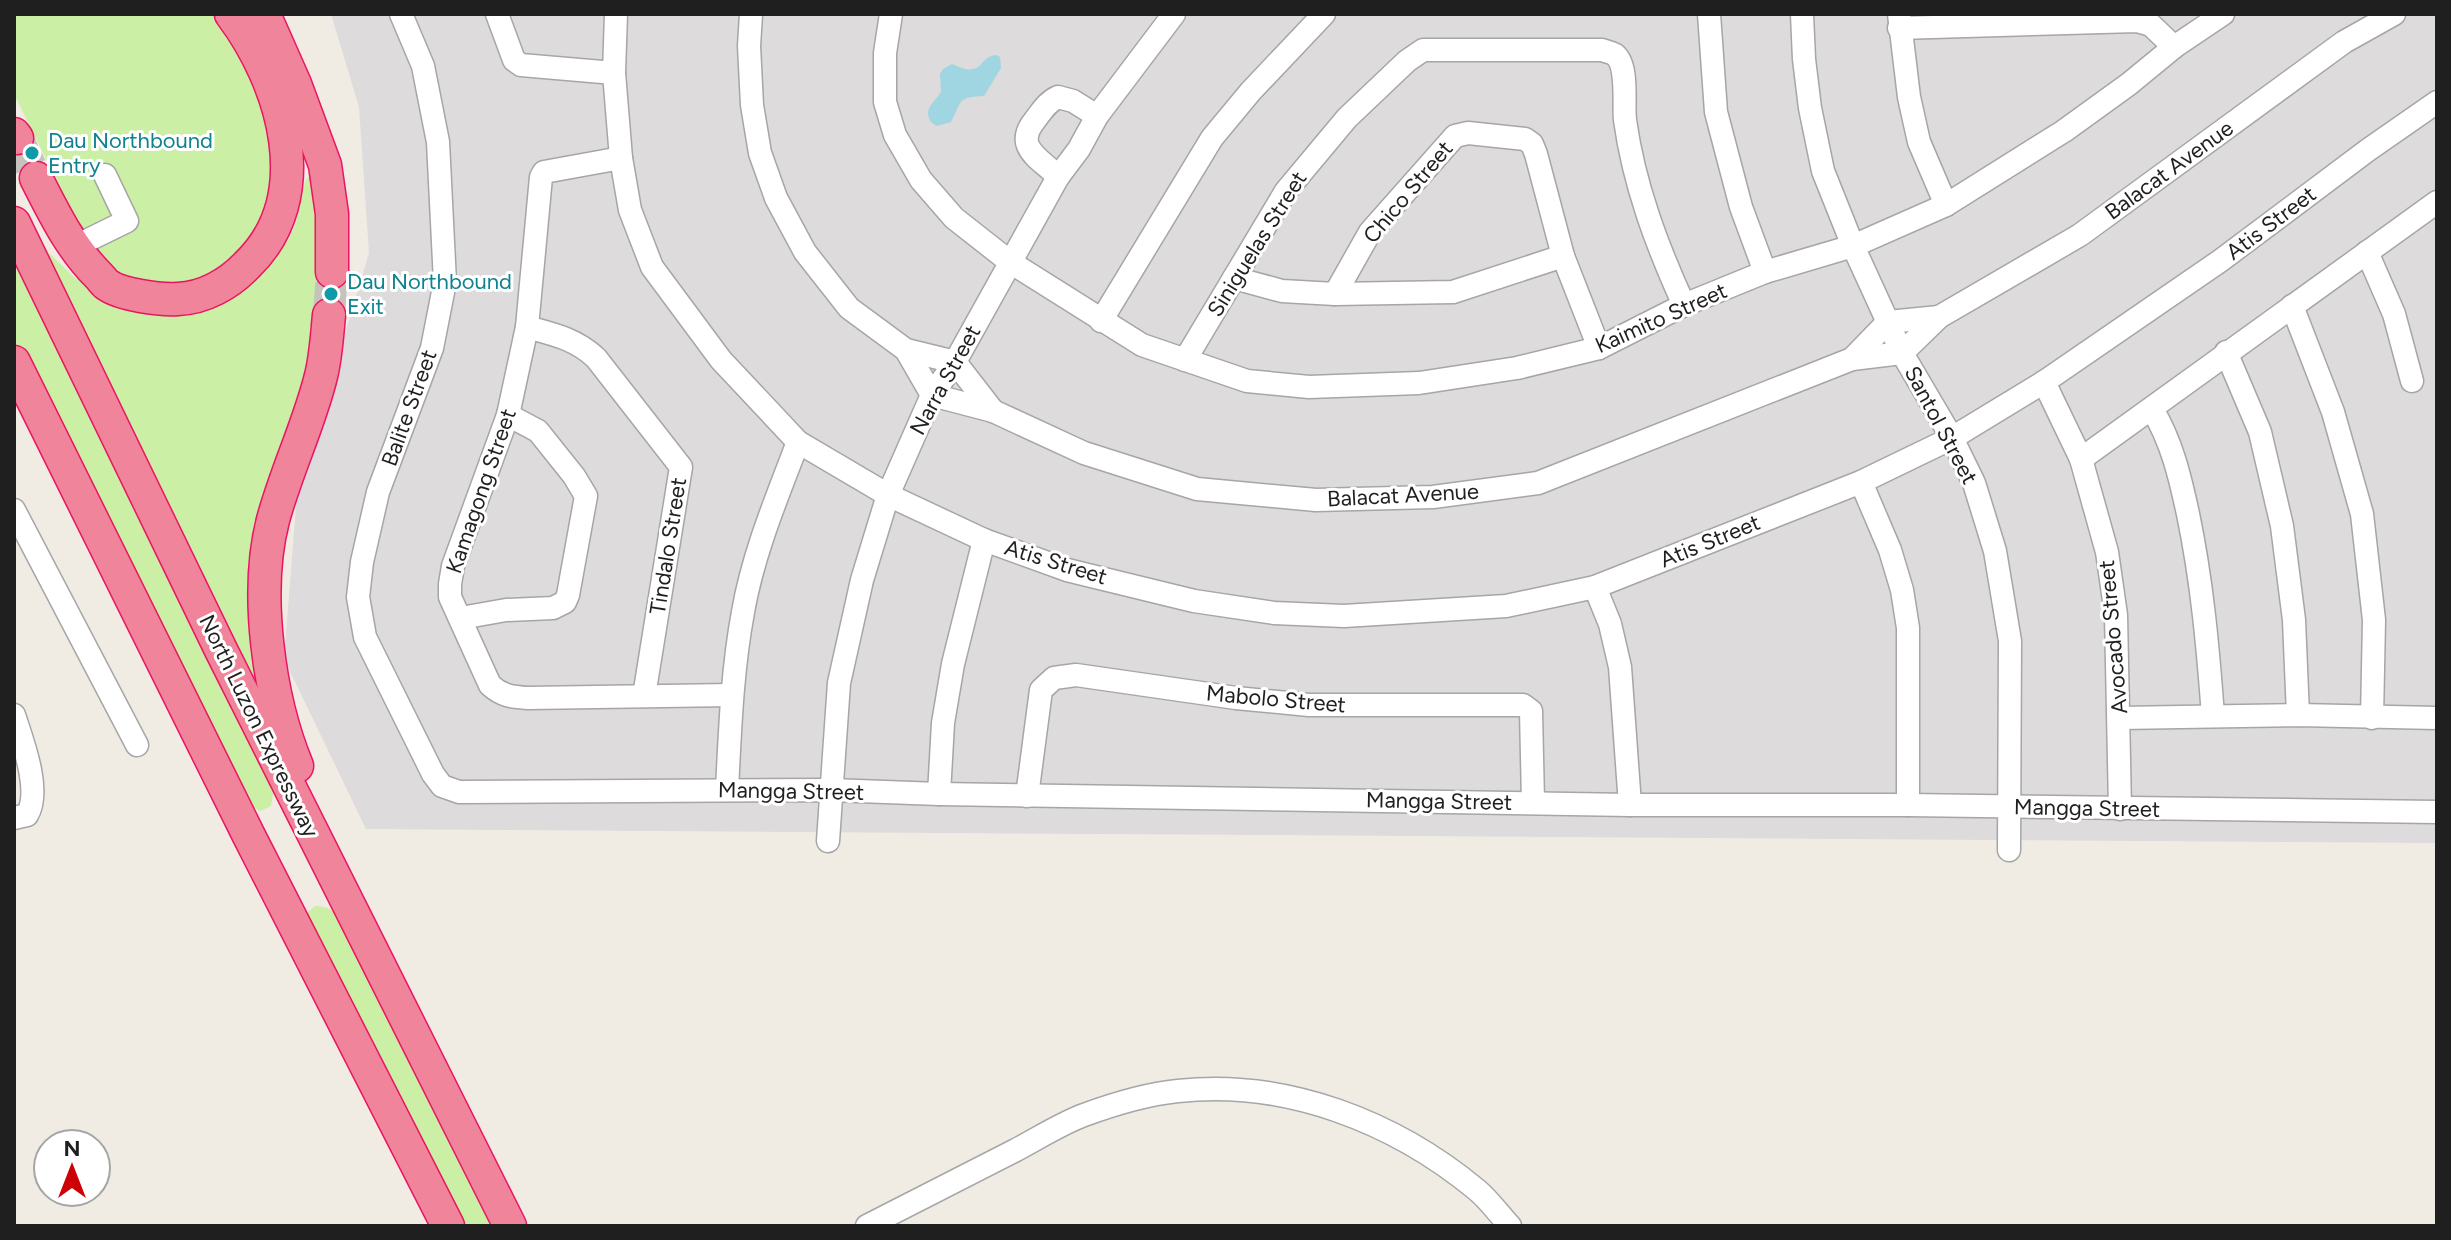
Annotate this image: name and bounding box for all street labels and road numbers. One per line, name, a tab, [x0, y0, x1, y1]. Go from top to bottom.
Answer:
street label: Balacat Avenue	[2100, 114, 2238, 226]
street label: Chico Street	[1357, 135, 1459, 249]
street label: Siniguelas Street	[1201, 166, 1313, 322]
street label: Atis Street	[2221, 180, 2321, 266]
street label: Kaimito Street	[1591, 277, 1731, 359]
street label: Narra Street	[904, 320, 986, 440]
street label: Balite Street	[375, 346, 443, 470]
street label: Santol Street	[1899, 361, 1983, 489]
street label: Kamagong Street	[440, 405, 522, 577]
street label: Tindalo Street	[644, 476, 692, 616]
street label: Balacat Avenue	[1326, 478, 1480, 512]
street label: Atis Street	[1656, 509, 1764, 573]
street label: Atis Street	[1002, 534, 1110, 590]
street label: Avocado Street	[2093, 559, 2133, 715]
street label: North Luzon Expressway	[193, 610, 325, 842]
street label: Mabolo Street	[1205, 679, 1347, 719]
street label: Mangga Street	[718, 776, 864, 806]
street label: Mangga Street	[1366, 786, 1512, 816]
street label: Mangga Street	[2014, 793, 2160, 823]

